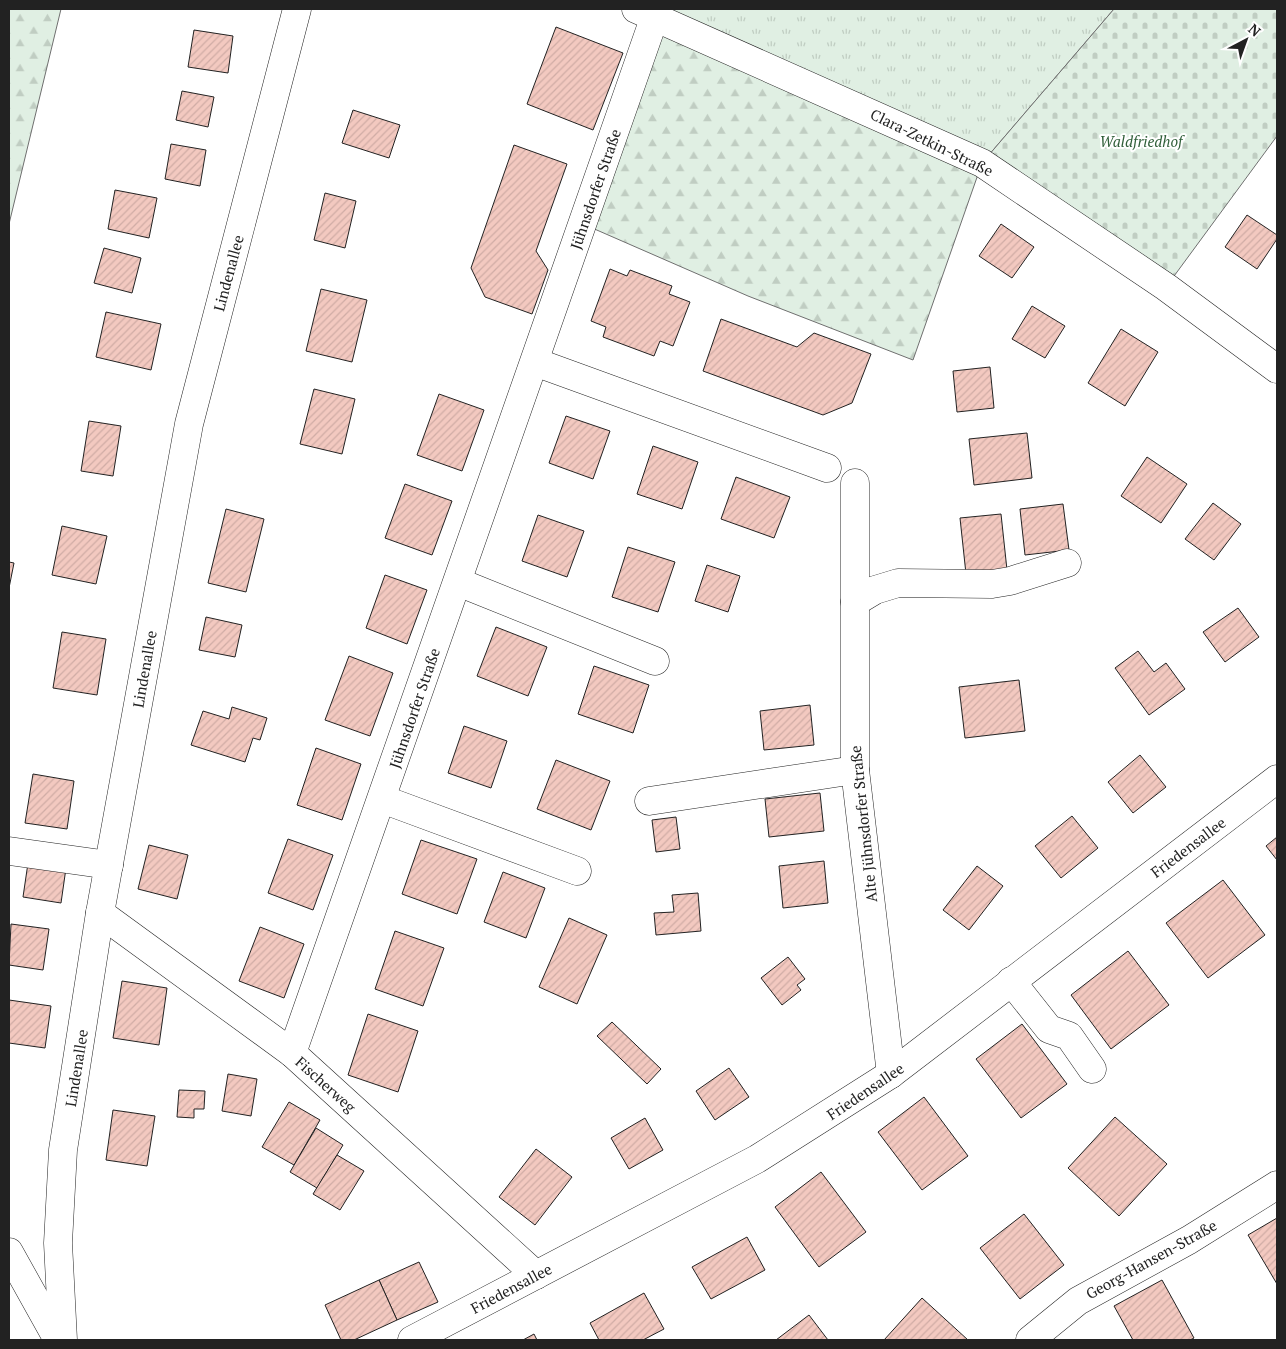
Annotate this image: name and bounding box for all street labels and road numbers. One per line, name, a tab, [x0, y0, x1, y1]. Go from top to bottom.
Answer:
street label: Clara-Zetkin-Straße	[867, 104, 997, 180]
street label: Jühnsdorfer Straße	[565, 126, 625, 252]
street label: Lindenallee	[208, 233, 248, 313]
street label: Lindenallee	[127, 629, 161, 709]
street label: Jühnsdorfer Straße	[384, 645, 444, 771]
street label: Alte Jühnsdorfer Straße	[845, 745, 881, 903]
street label: Friedensallee	[1146, 812, 1230, 882]
street label: Lindenallee	[60, 1028, 92, 1108]
street label: Fischerweg	[292, 1052, 361, 1117]
street label: Friedensallee	[823, 1058, 907, 1124]
street label: Georg-Hansen-Straße	[1082, 1215, 1220, 1303]
street label: Friedensallee	[467, 1258, 555, 1318]

